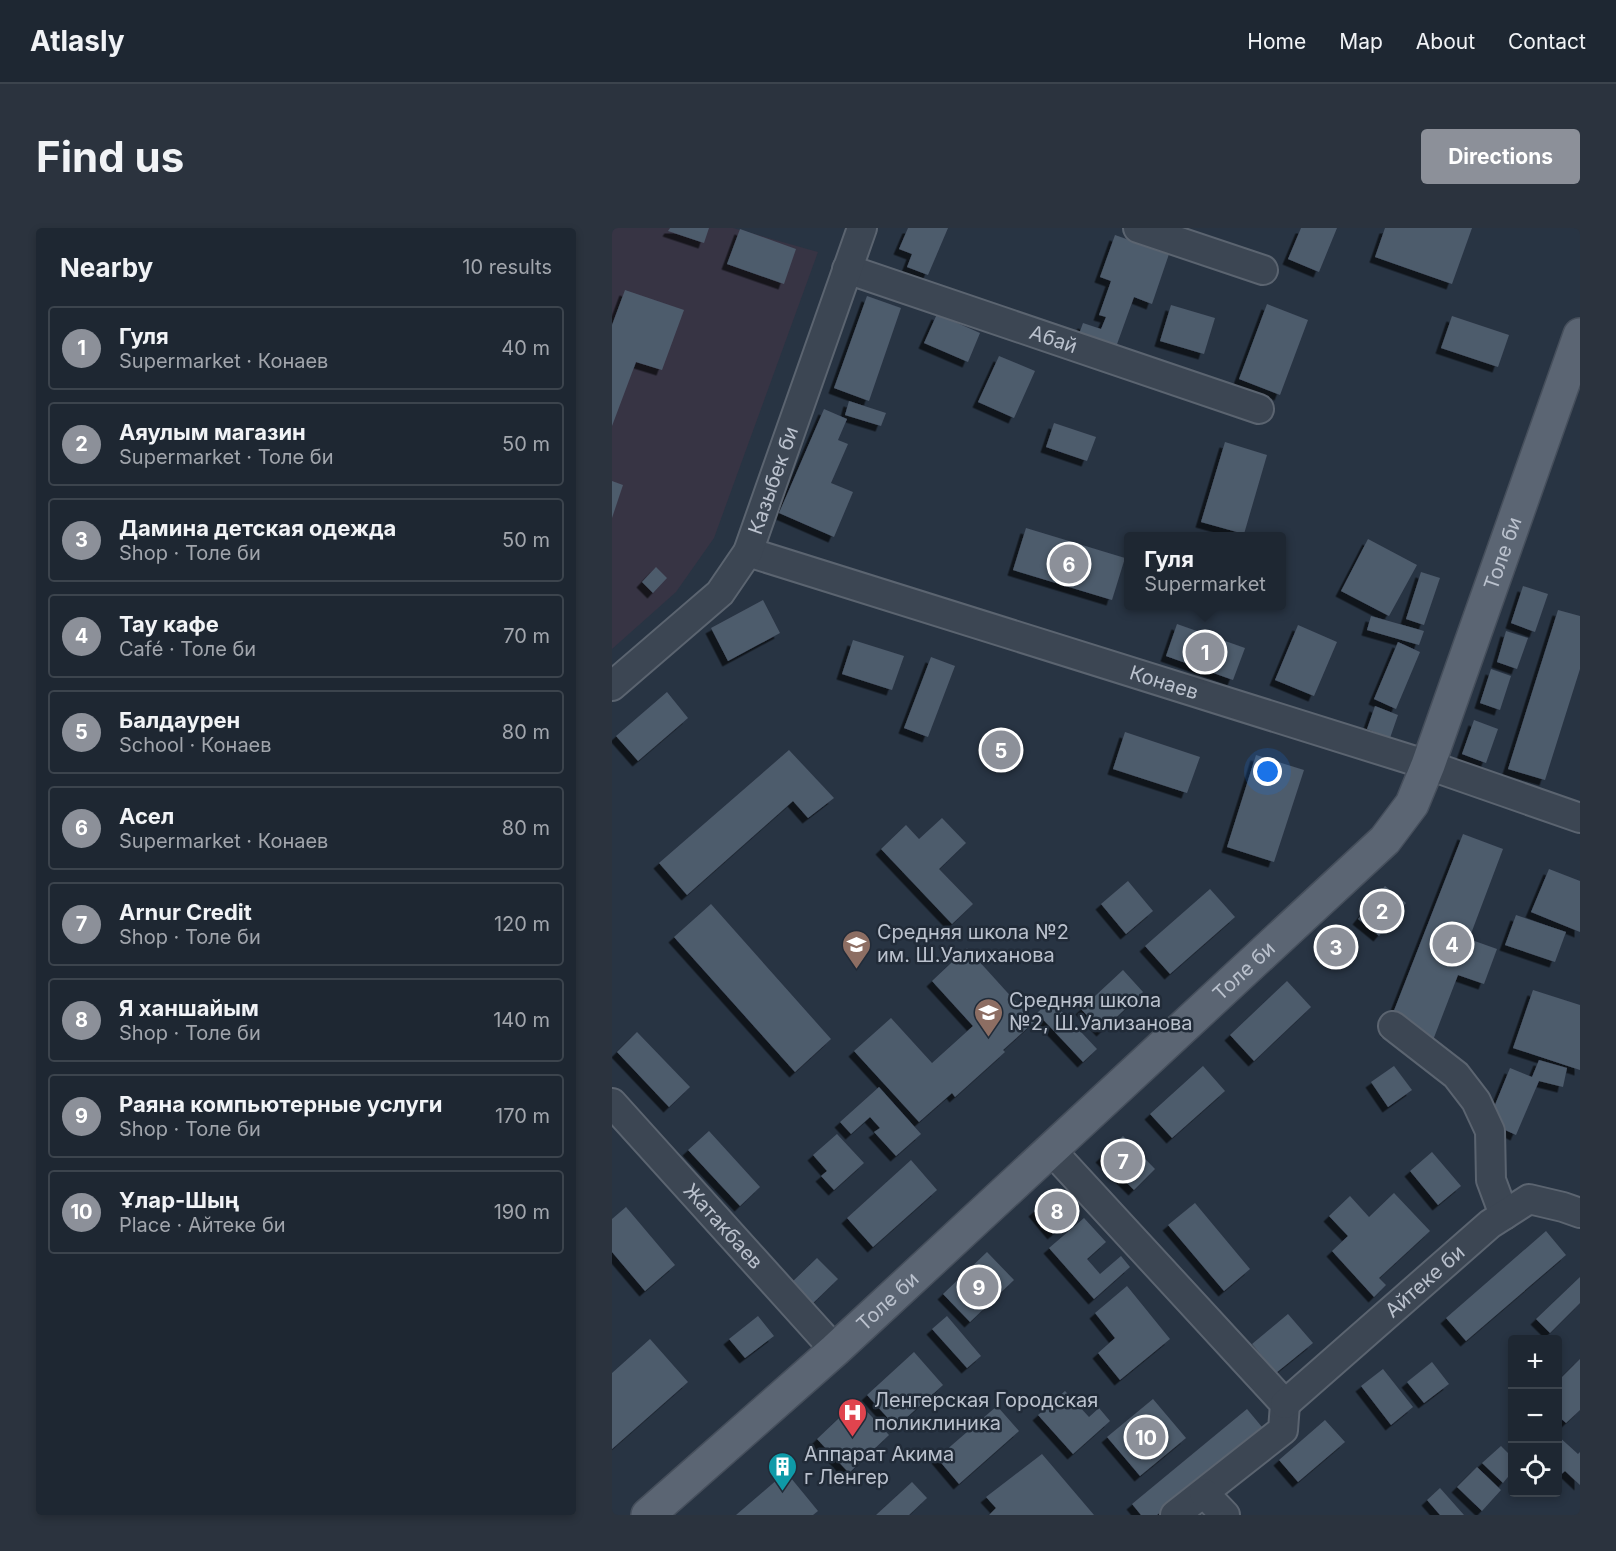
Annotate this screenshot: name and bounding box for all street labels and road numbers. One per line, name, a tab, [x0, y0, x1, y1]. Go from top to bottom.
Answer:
street label: Абай	[1026, 320, 1080, 358]
street label: Казыбек би	[743, 423, 803, 538]
street label: Толе би	[1479, 514, 1527, 593]
street label: Конаев	[1127, 660, 1201, 704]
street label: Толе би	[1208, 936, 1280, 1005]
street label: Жатакбаев	[679, 1179, 768, 1274]
street label: Айтеке би	[1380, 1240, 1469, 1323]
street label: Толе би	[852, 1267, 923, 1336]

